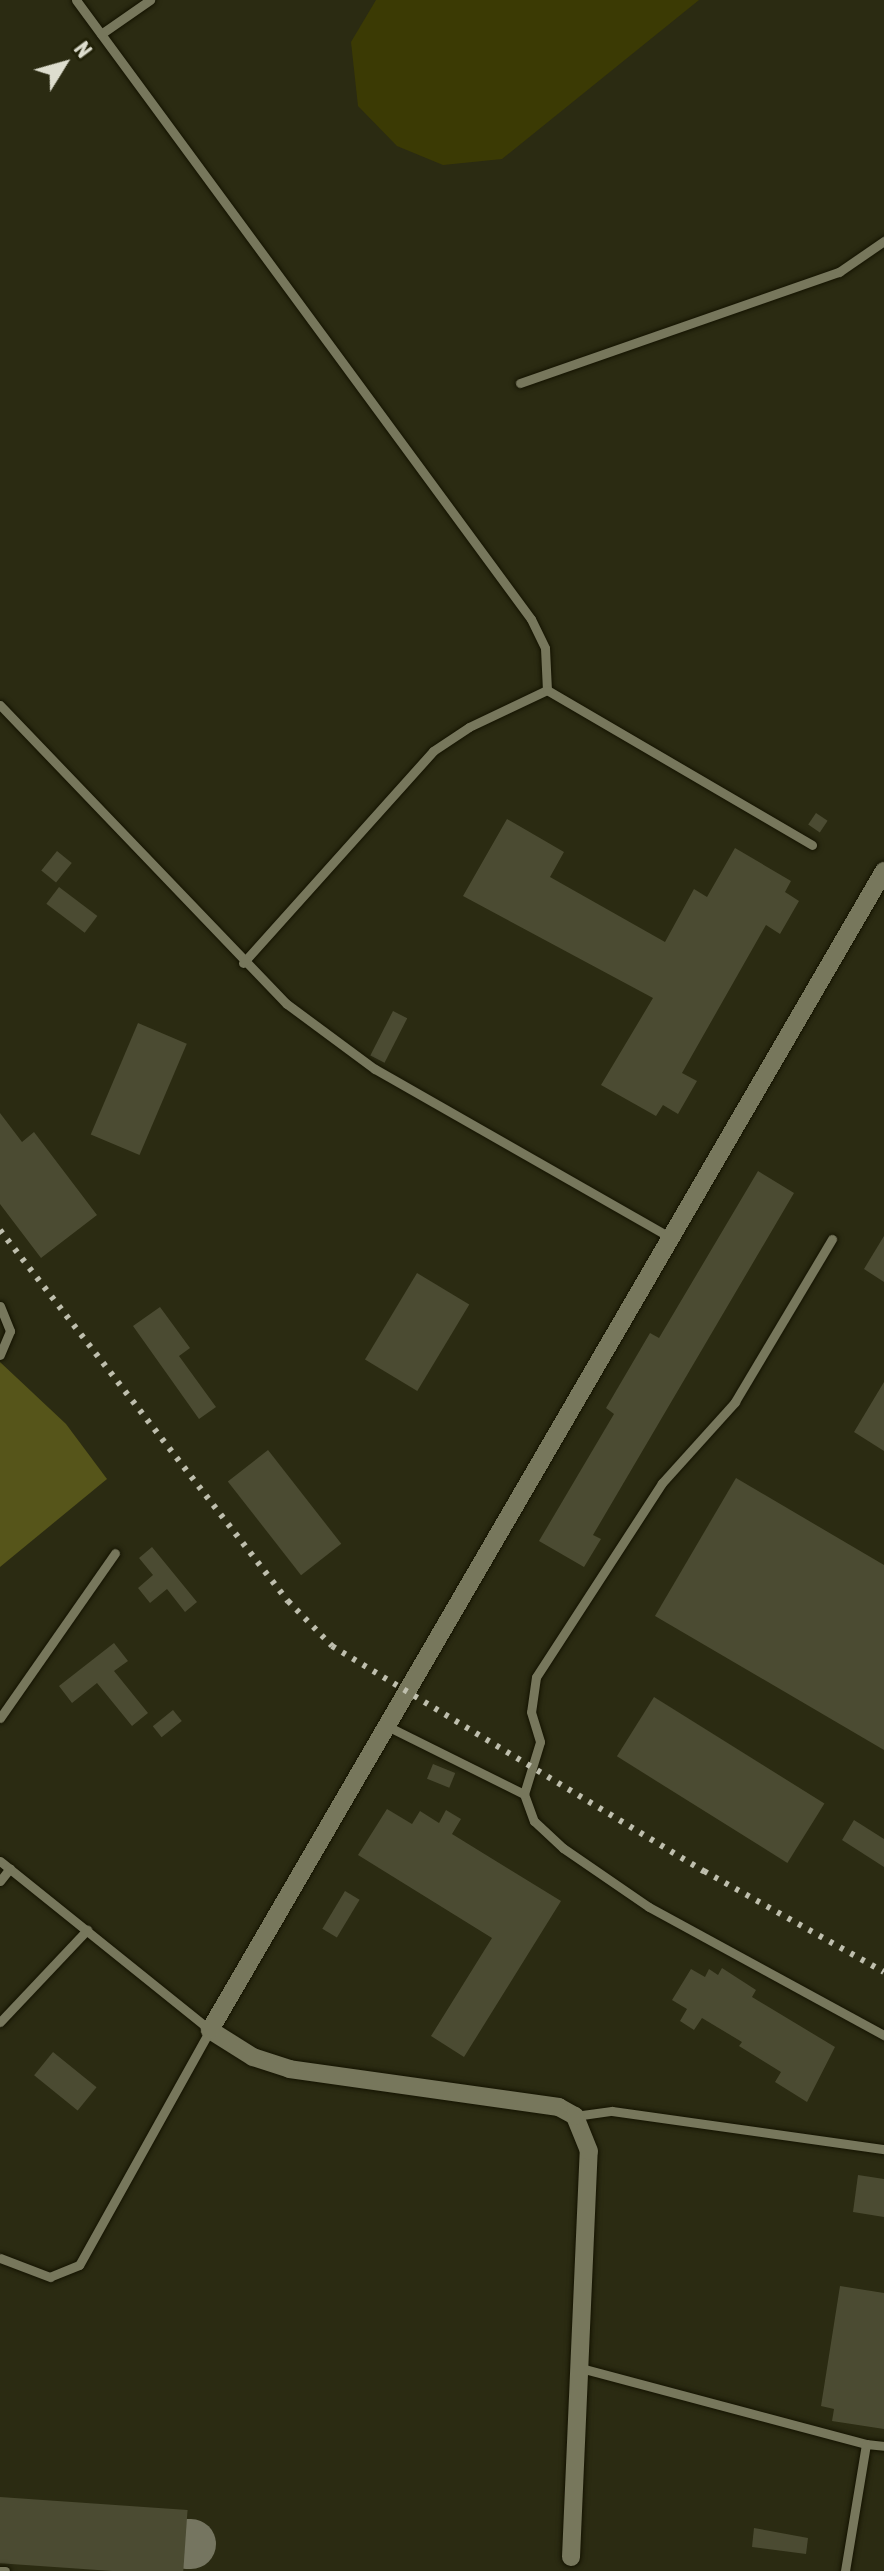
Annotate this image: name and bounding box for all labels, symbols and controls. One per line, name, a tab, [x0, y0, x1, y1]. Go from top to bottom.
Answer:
north arrow	[24, 24, 104, 104]
text: N	[69, 37, 97, 63]

